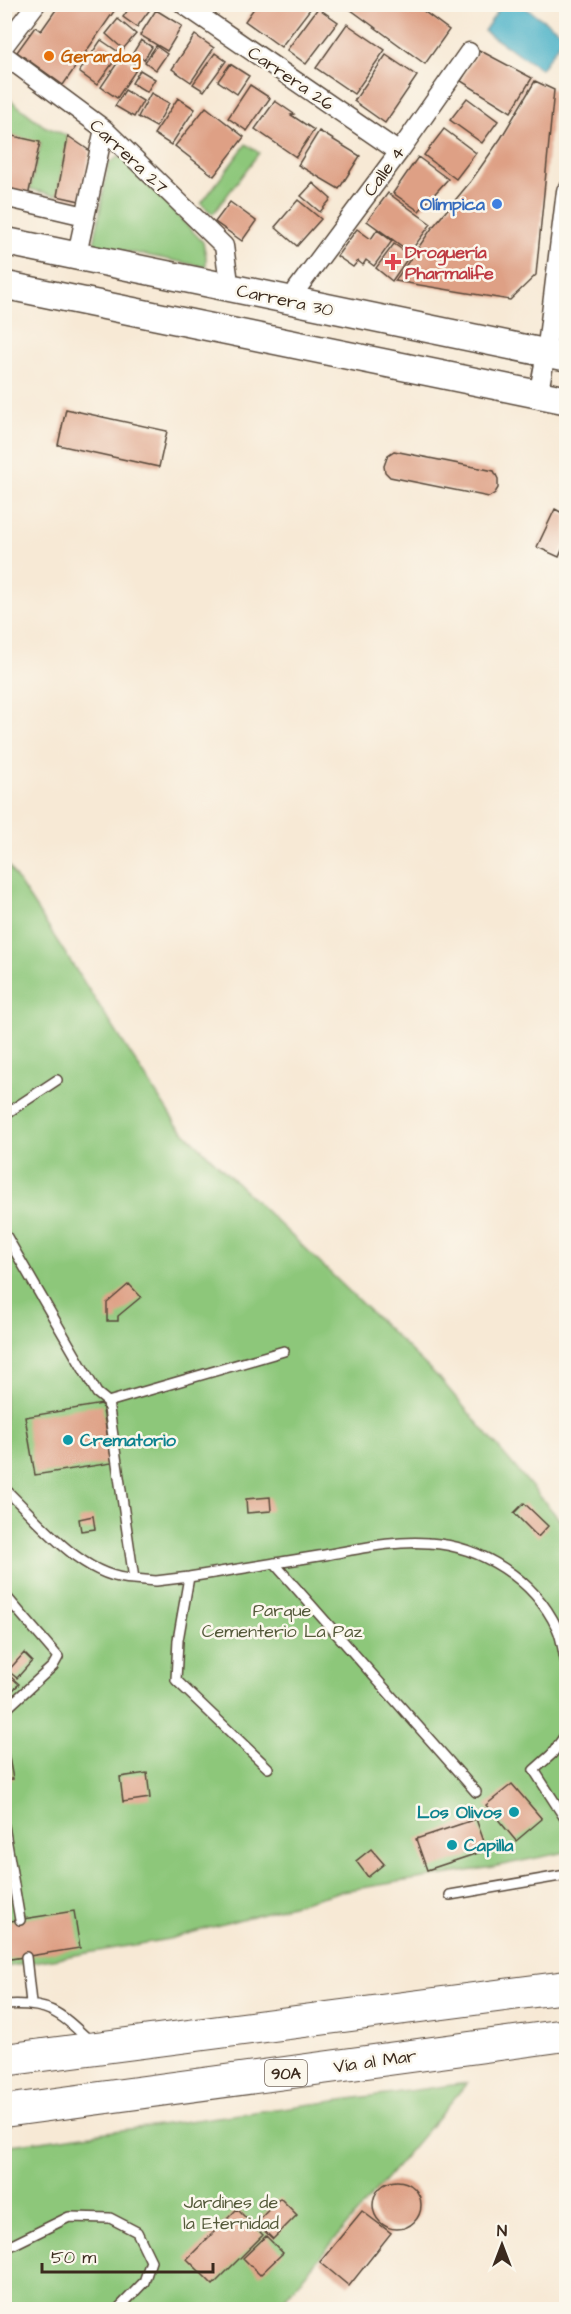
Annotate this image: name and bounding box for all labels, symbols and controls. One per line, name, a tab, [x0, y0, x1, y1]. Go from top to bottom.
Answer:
street label: Carrera 26	[243, 40, 339, 117]
place label: Gerardog	[61, 44, 142, 70]
marker: Gerardog	[42, 49, 56, 63]
street label: Carrera 27	[84, 113, 173, 199]
street label: Calle 4	[358, 141, 411, 202]
place label: Olímpica	[420, 192, 486, 217]
marker: Olímpica	[490, 197, 504, 211]
place label: Droguería Pharmalife	[405, 240, 494, 286]
marker: Droguería Pharmalife	[386, 255, 400, 269]
street label: Carrera 30	[234, 278, 336, 323]
place label: Crematorio	[80, 1428, 177, 1453]
marker: Crematorio	[61, 1433, 75, 1447]
park label: Parque Cementerio La Paz	[202, 1598, 362, 1644]
place label: Los Olivos	[417, 1800, 502, 1825]
marker: Los Olivos	[507, 1805, 521, 1819]
place label: Capilla	[464, 1833, 514, 1858]
marker: Capilla	[445, 1838, 459, 1852]
street label: Vía al Mar	[332, 2043, 418, 2080]
road number: 90A	[265, 2060, 307, 2086]
park label: Jardines de la Eternidad	[183, 2190, 279, 2236]
north arrow	[472, 2215, 532, 2275]
text: N	[497, 2220, 507, 2242]
scale bar	[42, 2236, 213, 2274]
text: 50 m	[51, 2245, 96, 2270]

